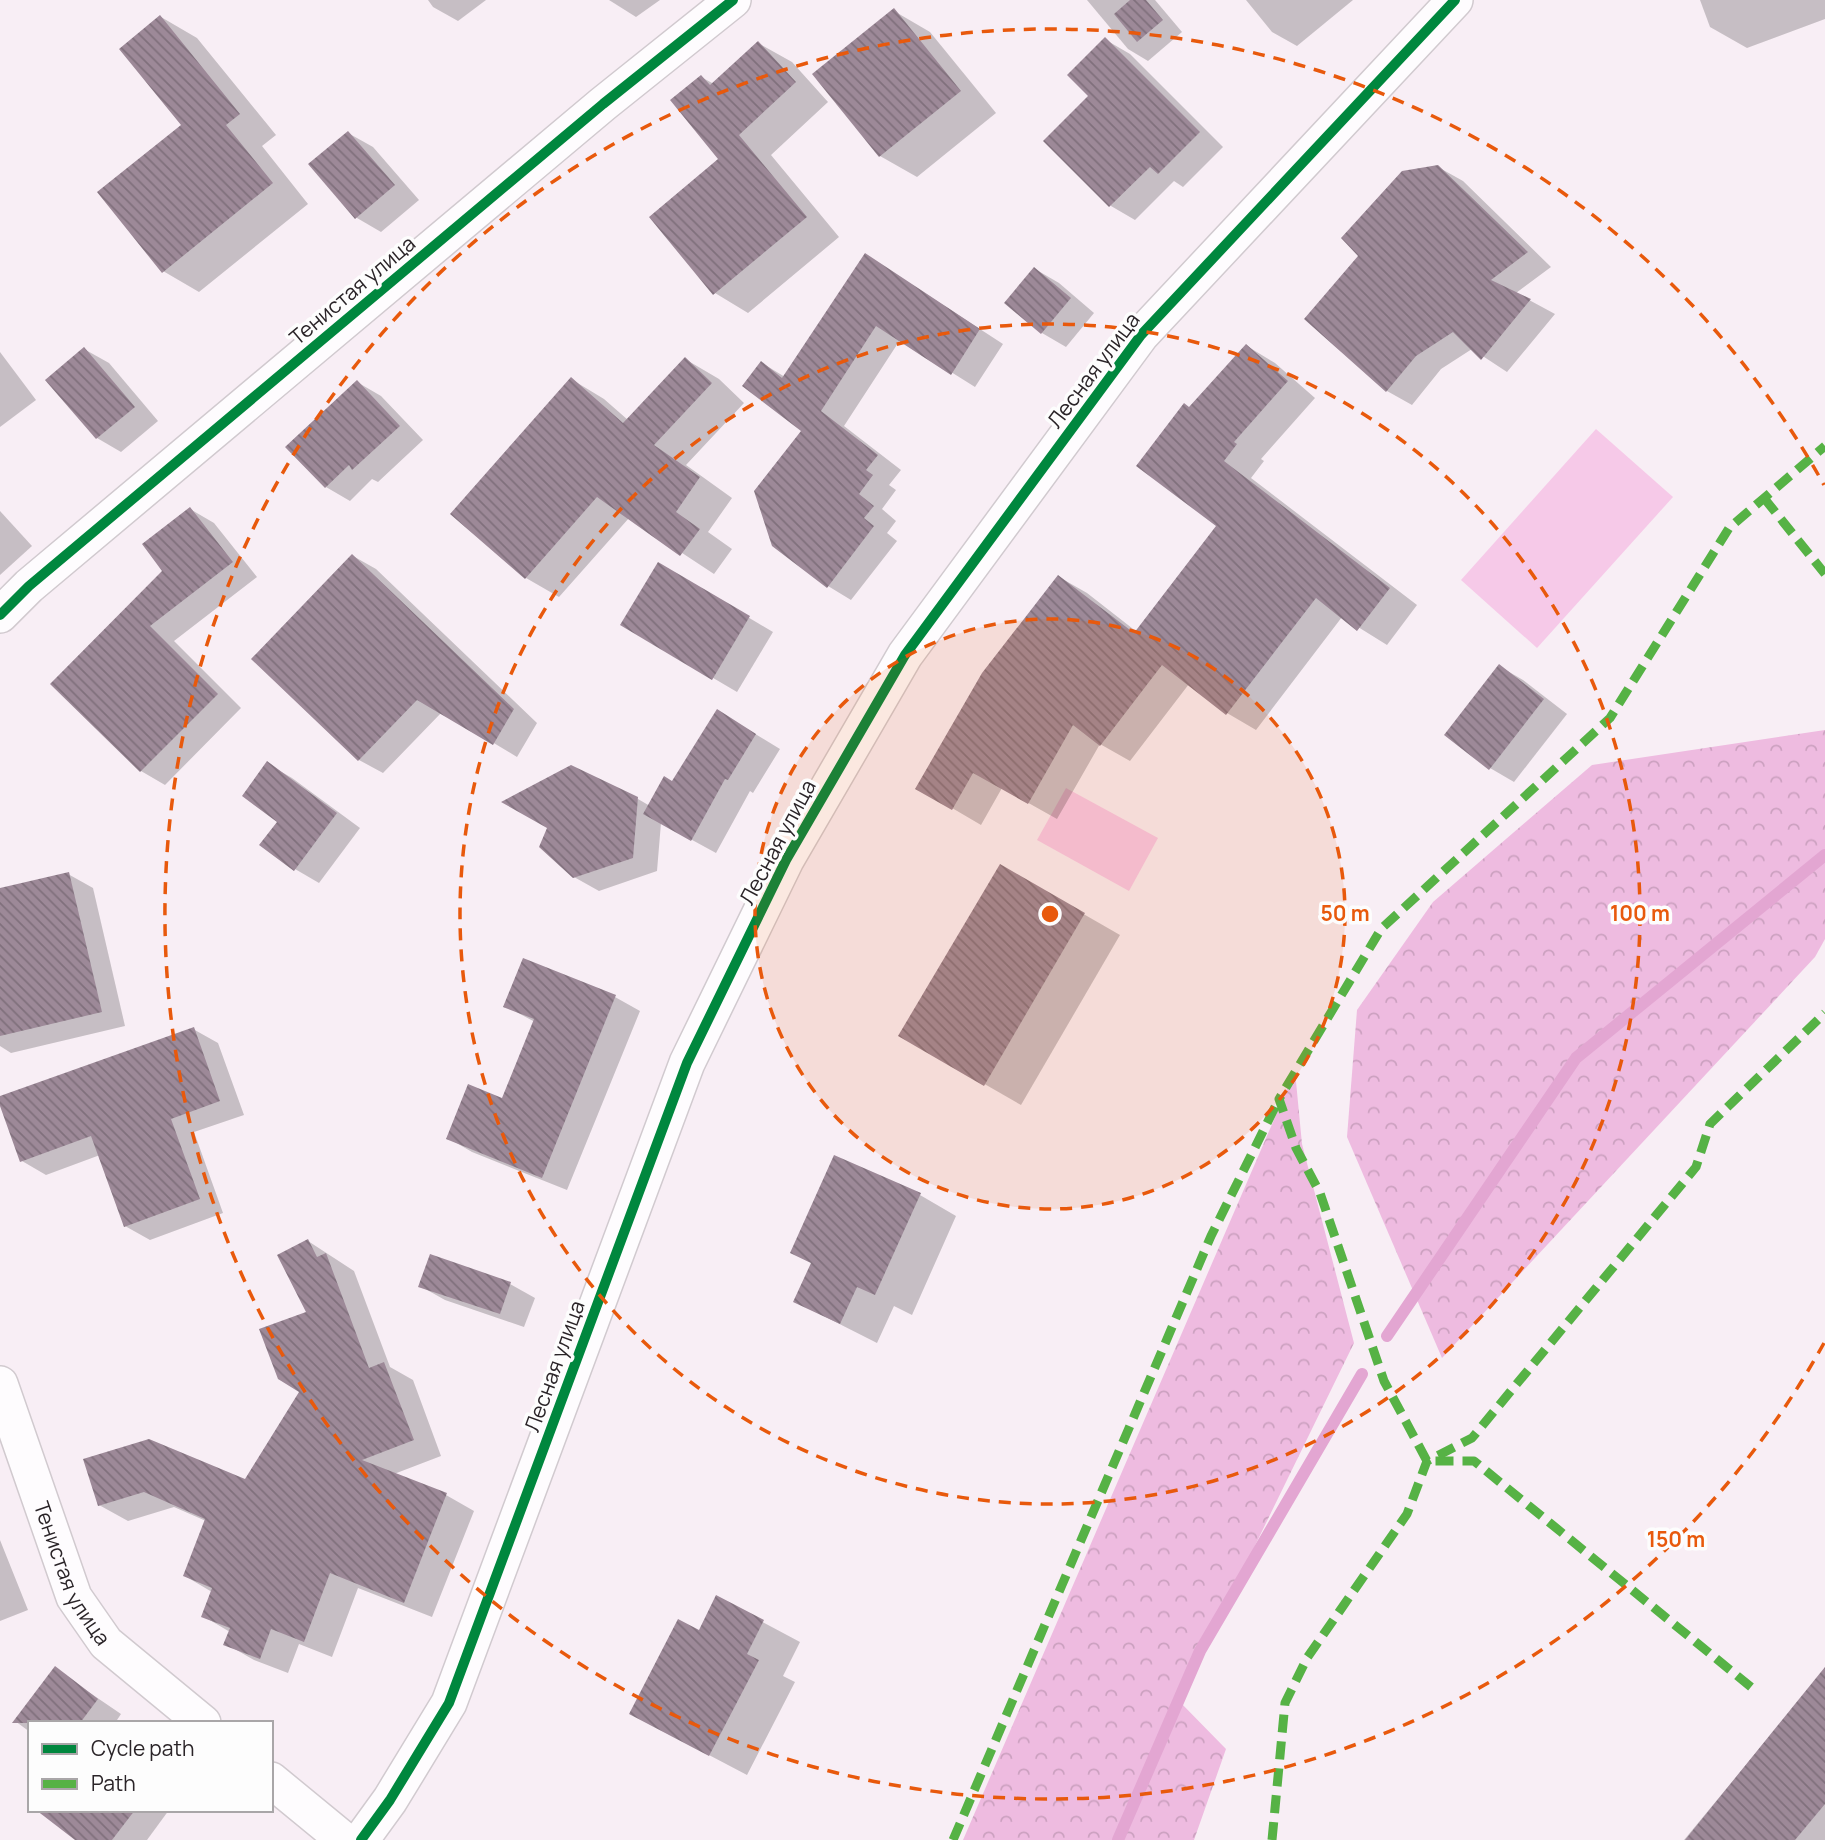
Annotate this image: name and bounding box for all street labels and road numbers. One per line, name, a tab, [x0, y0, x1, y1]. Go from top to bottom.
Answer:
street label: Тенистая улица	[283, 229, 421, 351]
street label: Лесная улица	[1040, 307, 1146, 433]
street label: Лесная улица	[732, 775, 822, 909]
street label: Лесная улица	[517, 1296, 591, 1436]
street label: Тенистая улица	[28, 1497, 117, 1651]

